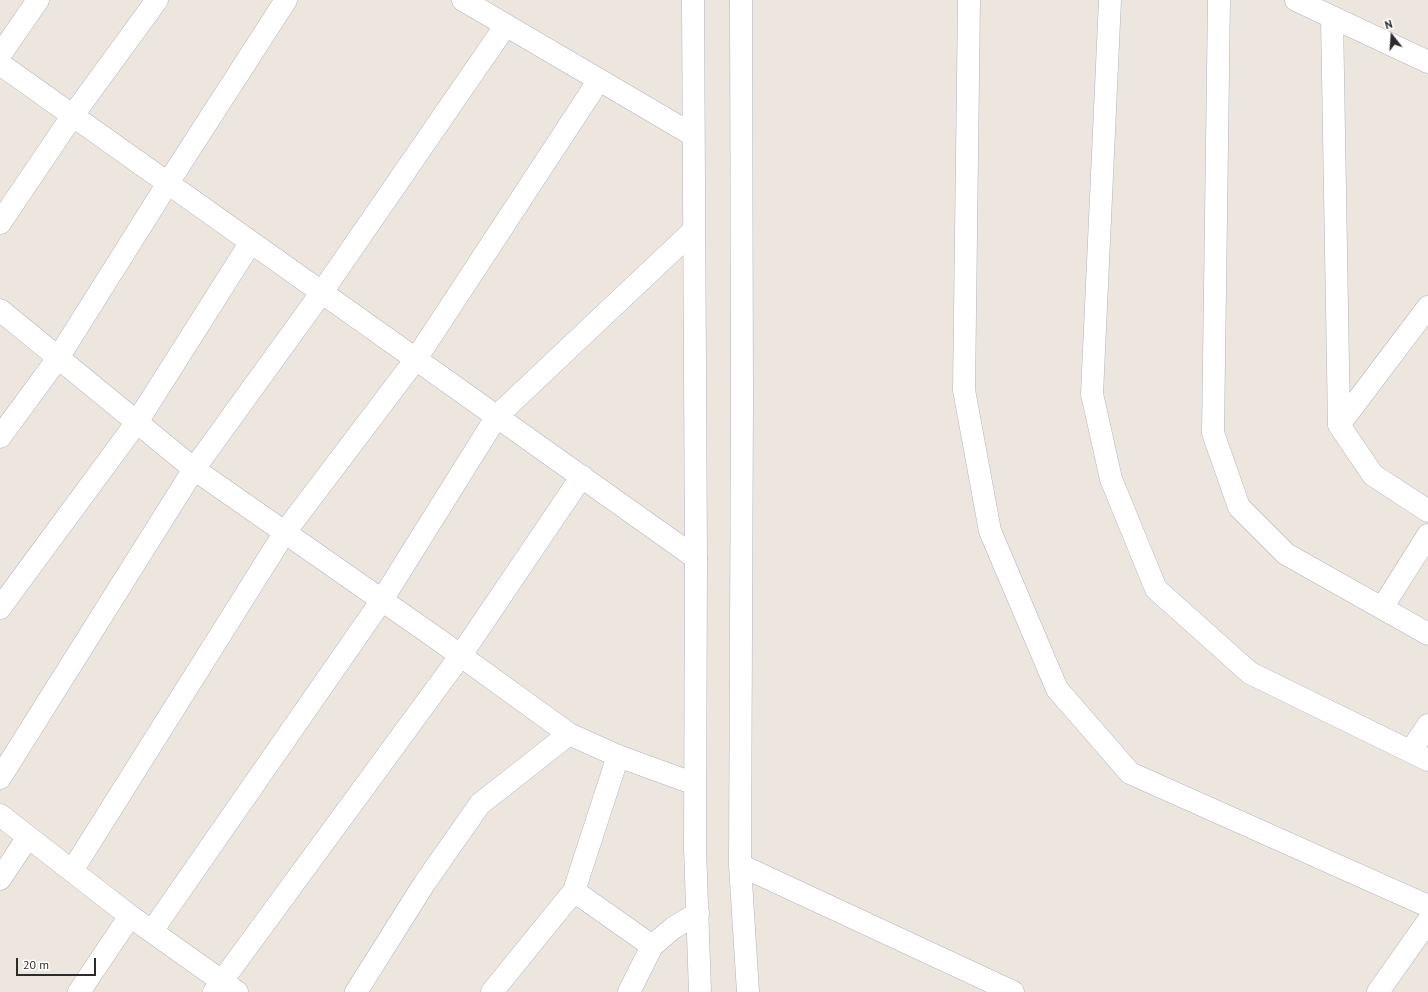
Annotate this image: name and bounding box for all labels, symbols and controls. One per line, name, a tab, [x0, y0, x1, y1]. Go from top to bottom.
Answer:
north arrow	[1372, 16, 1412, 56]
text: N	[1383, 17, 1394, 32]
scale bar	[18, 950, 98, 976]
text: 20 m	[23, 957, 49, 972]

